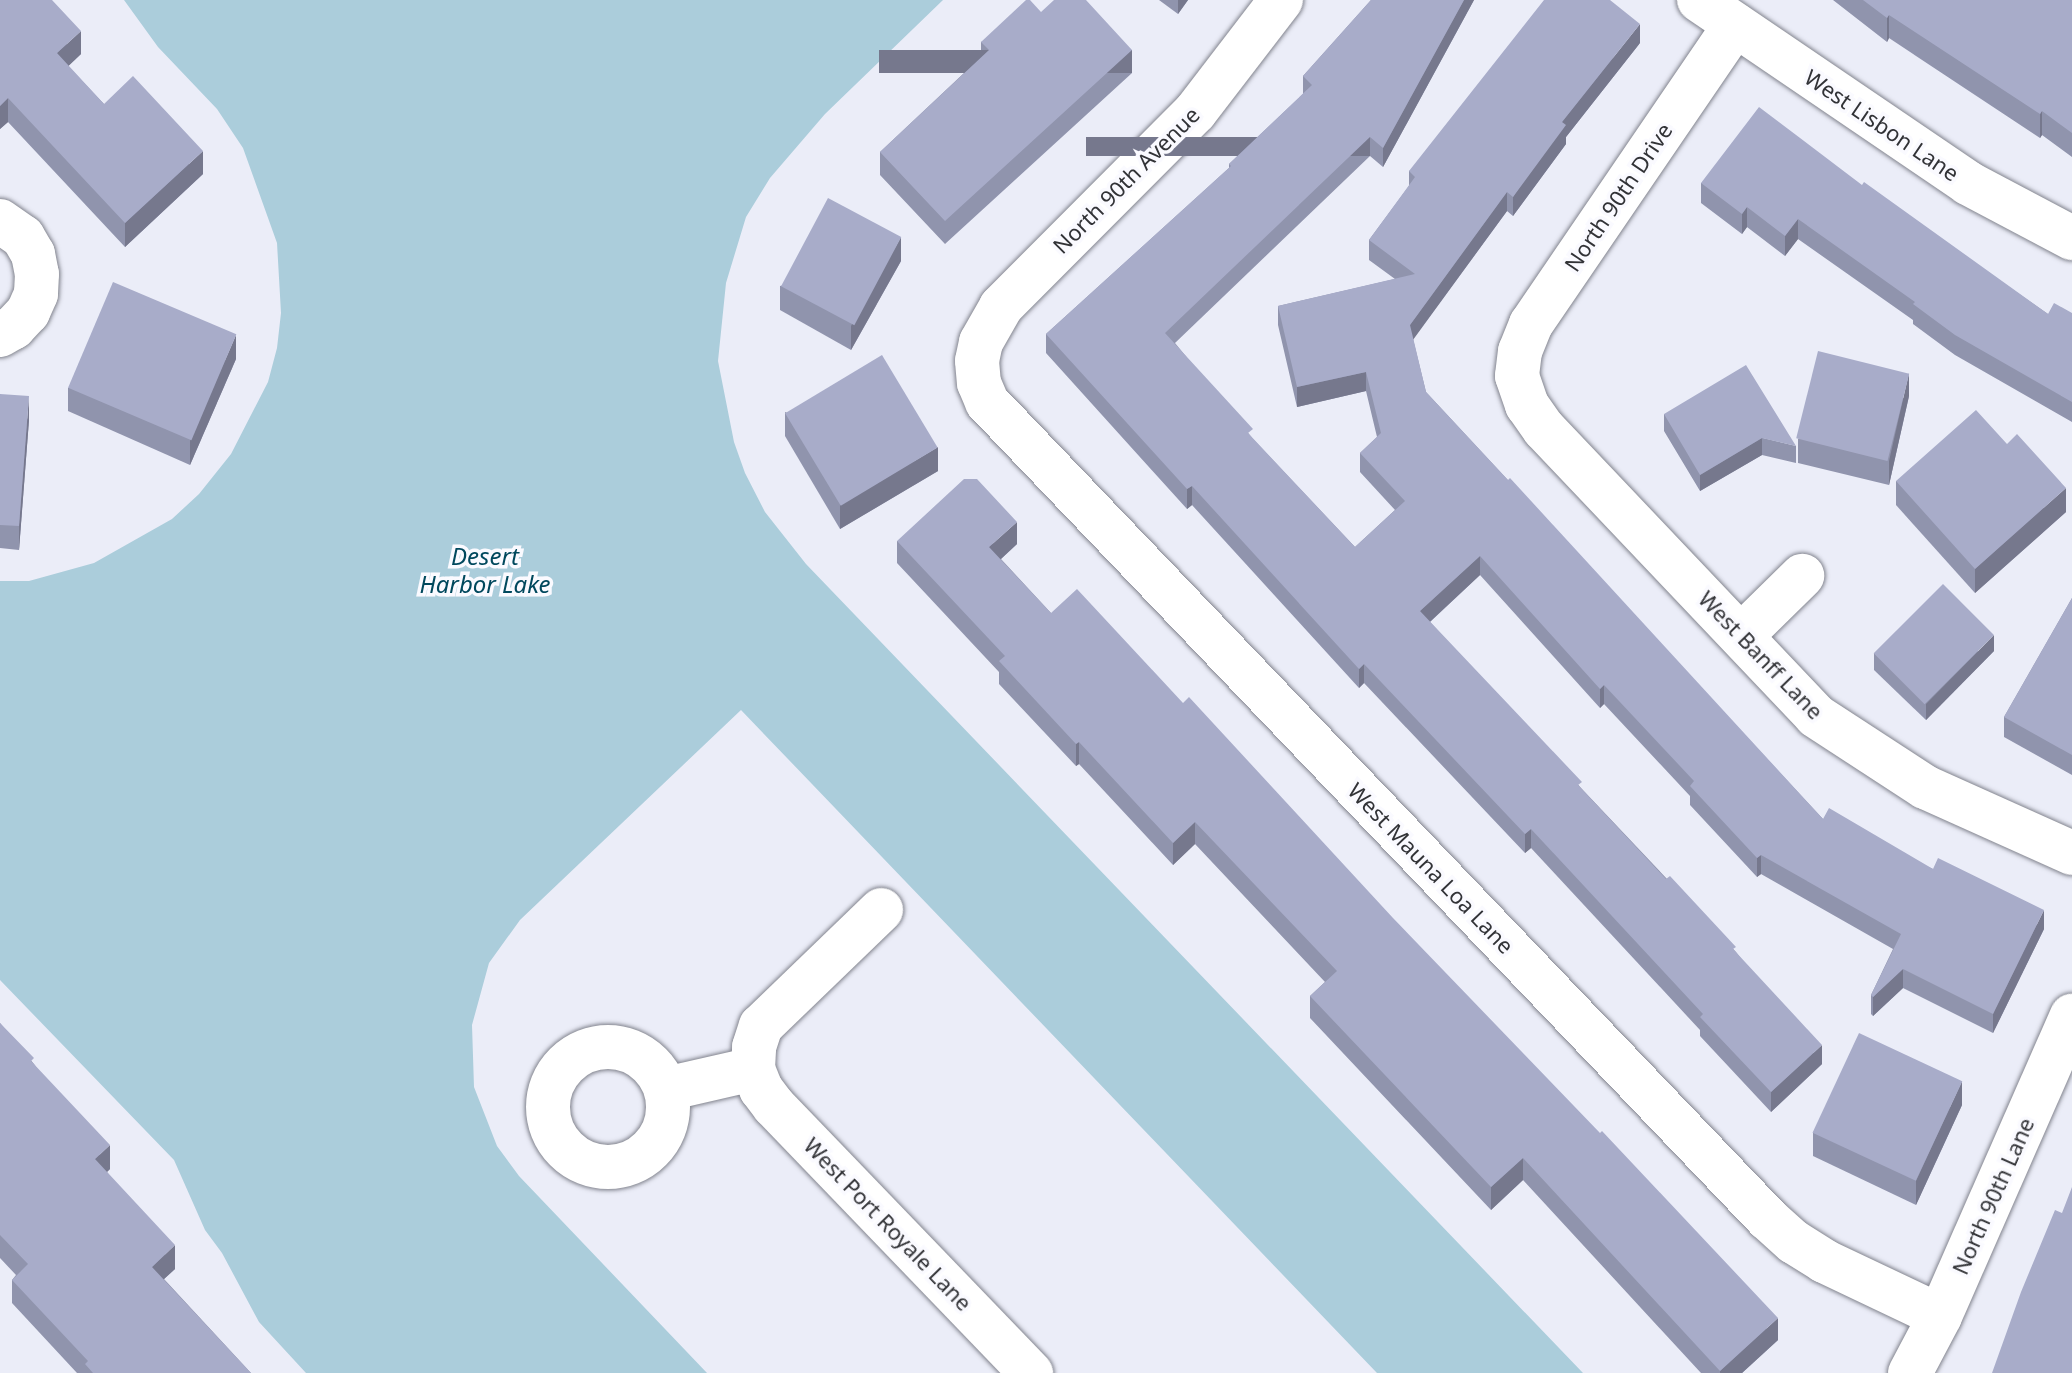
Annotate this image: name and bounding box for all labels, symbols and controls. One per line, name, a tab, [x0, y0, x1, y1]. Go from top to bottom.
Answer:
street label: West Lisbon Lane	[1800, 64, 1964, 186]
street label: North 90th Avenue	[1047, 101, 1205, 259]
street label: North 90th Drive	[1559, 118, 1677, 276]
water label: Desert Harbor Lake	[419, 542, 551, 598]
street label: West Banff Lane	[1693, 586, 1829, 724]
street label: West Mauna Loa Lane	[1343, 777, 1519, 959]
street label: North 90th Lane	[1947, 1114, 2039, 1278]
street label: West Port Royale Lane	[799, 1132, 977, 1316]

